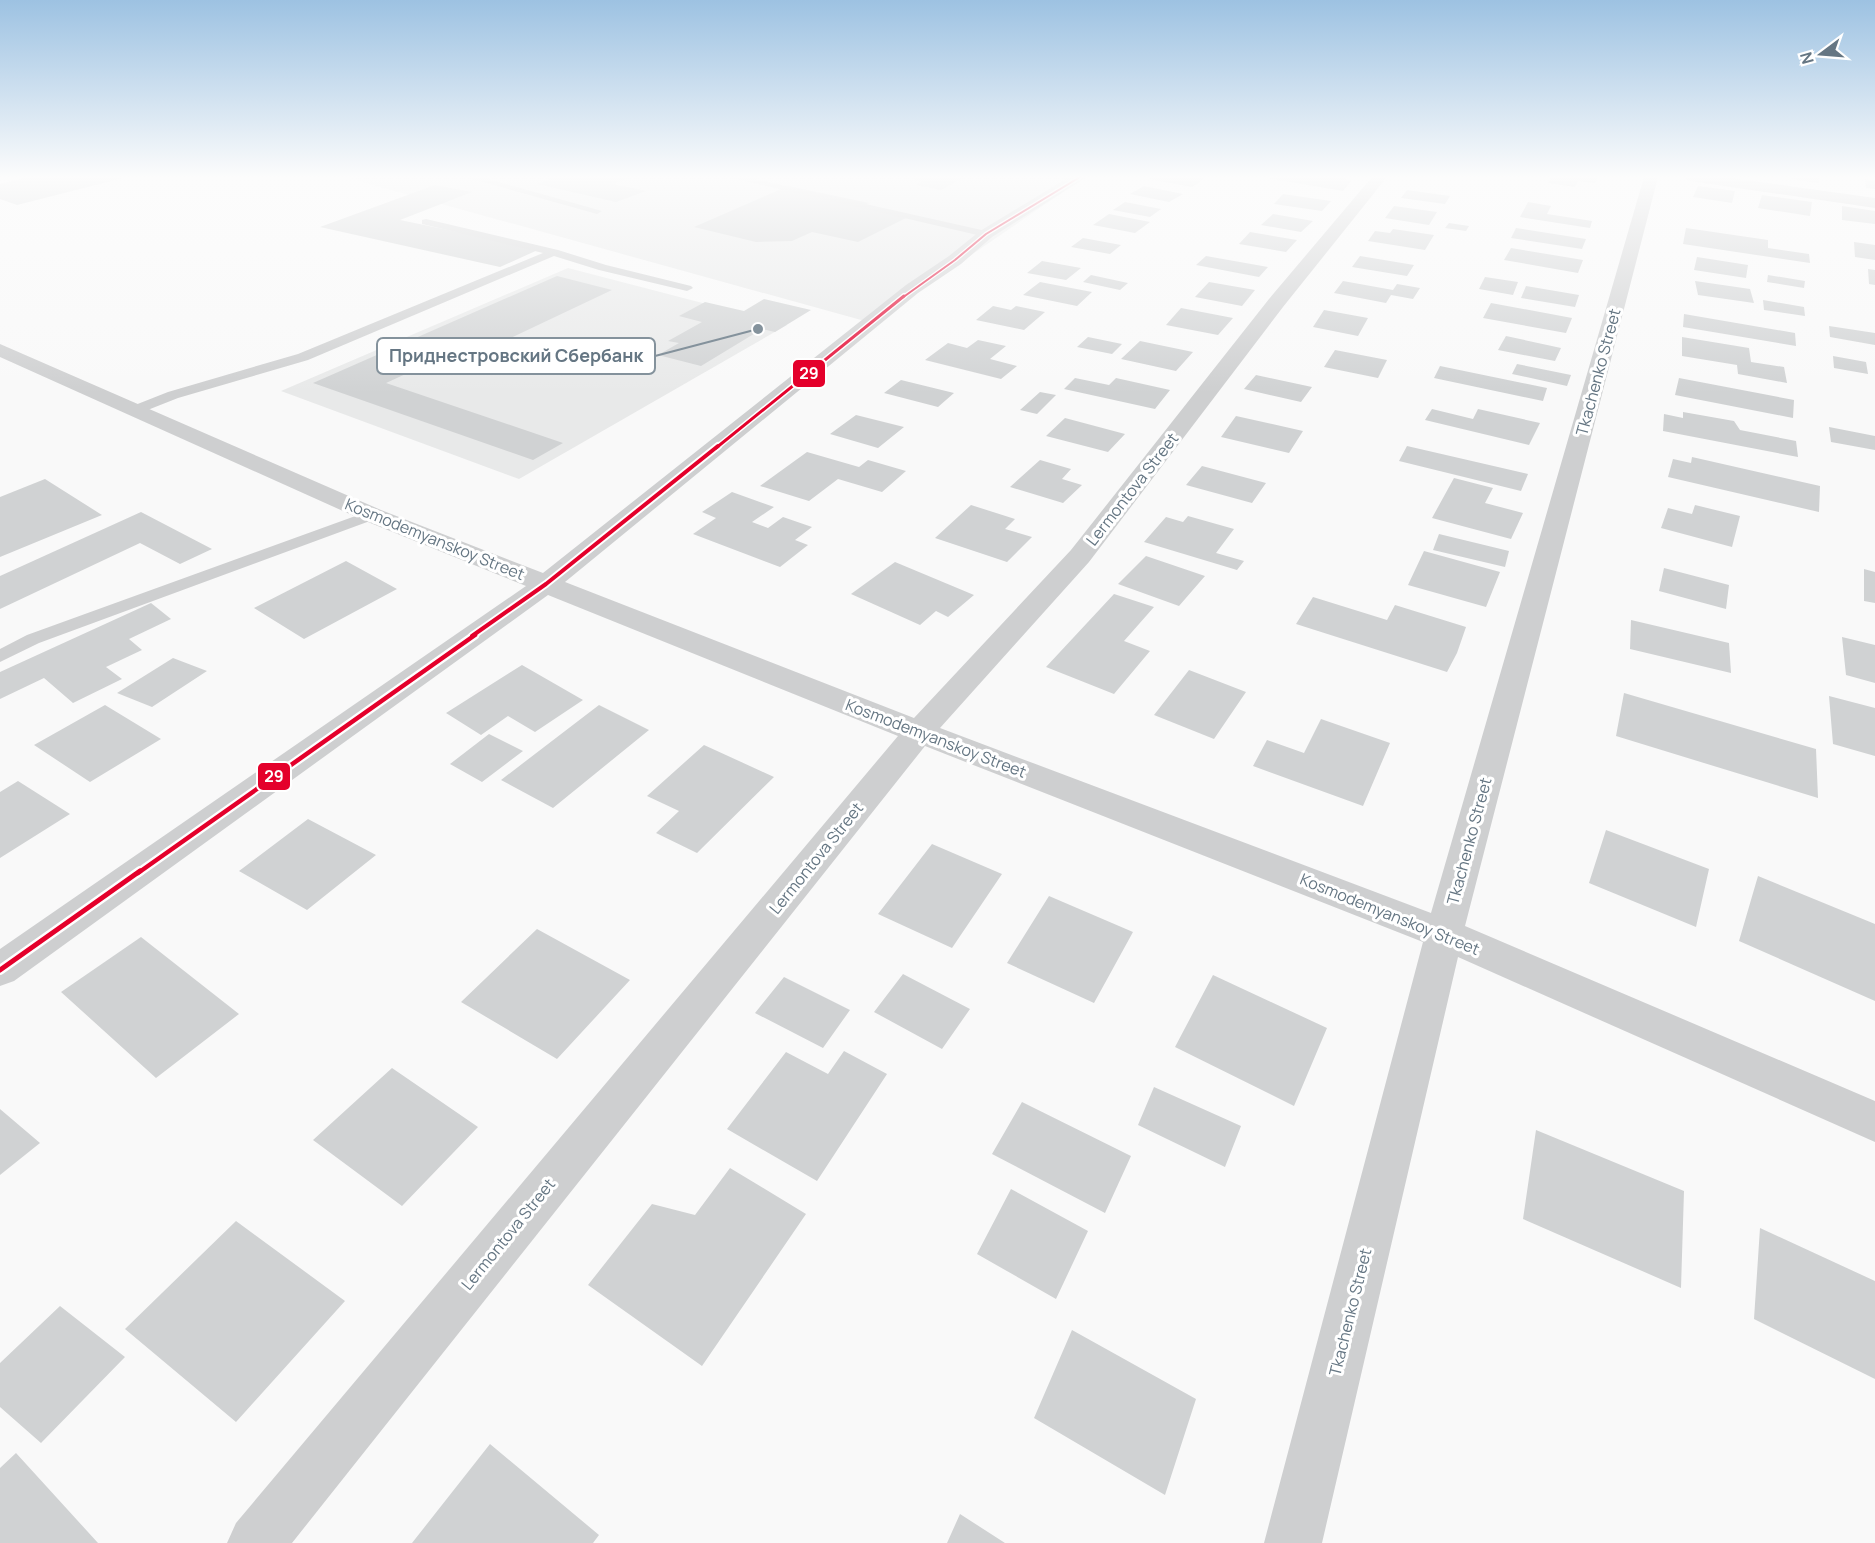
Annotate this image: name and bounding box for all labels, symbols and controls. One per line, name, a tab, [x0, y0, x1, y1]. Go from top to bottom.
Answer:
north arrow	[1791, 24, 1851, 84]
text: N	[1794, 50, 1819, 67]
street label: Tkachenko Street	[1570, 306, 1626, 438]
callout: Приднестровский Сбербанк	[377, 338, 655, 374]
text: Приднестровский Сбербанк	[389, 343, 644, 367]
line badge: 29	[792, 359, 826, 388]
text: 29	[799, 362, 819, 384]
street label: Lermontova Street	[1081, 428, 1183, 550]
street label: Kosmodemyanskoy Street	[342, 493, 528, 585]
street label: Kosmodemyanskoy Street	[842, 693, 1030, 783]
line badge: 29	[257, 762, 291, 791]
text: 29	[264, 765, 284, 787]
street label: Tkachenko Street	[1441, 775, 1497, 907]
street label: Lermontova Street	[764, 798, 868, 918]
street label: Kosmodemyanskoy Street	[1297, 868, 1483, 960]
street label: Lermontova Street	[456, 1174, 560, 1294]
street label: Tkachenko Street	[1324, 1246, 1376, 1378]

